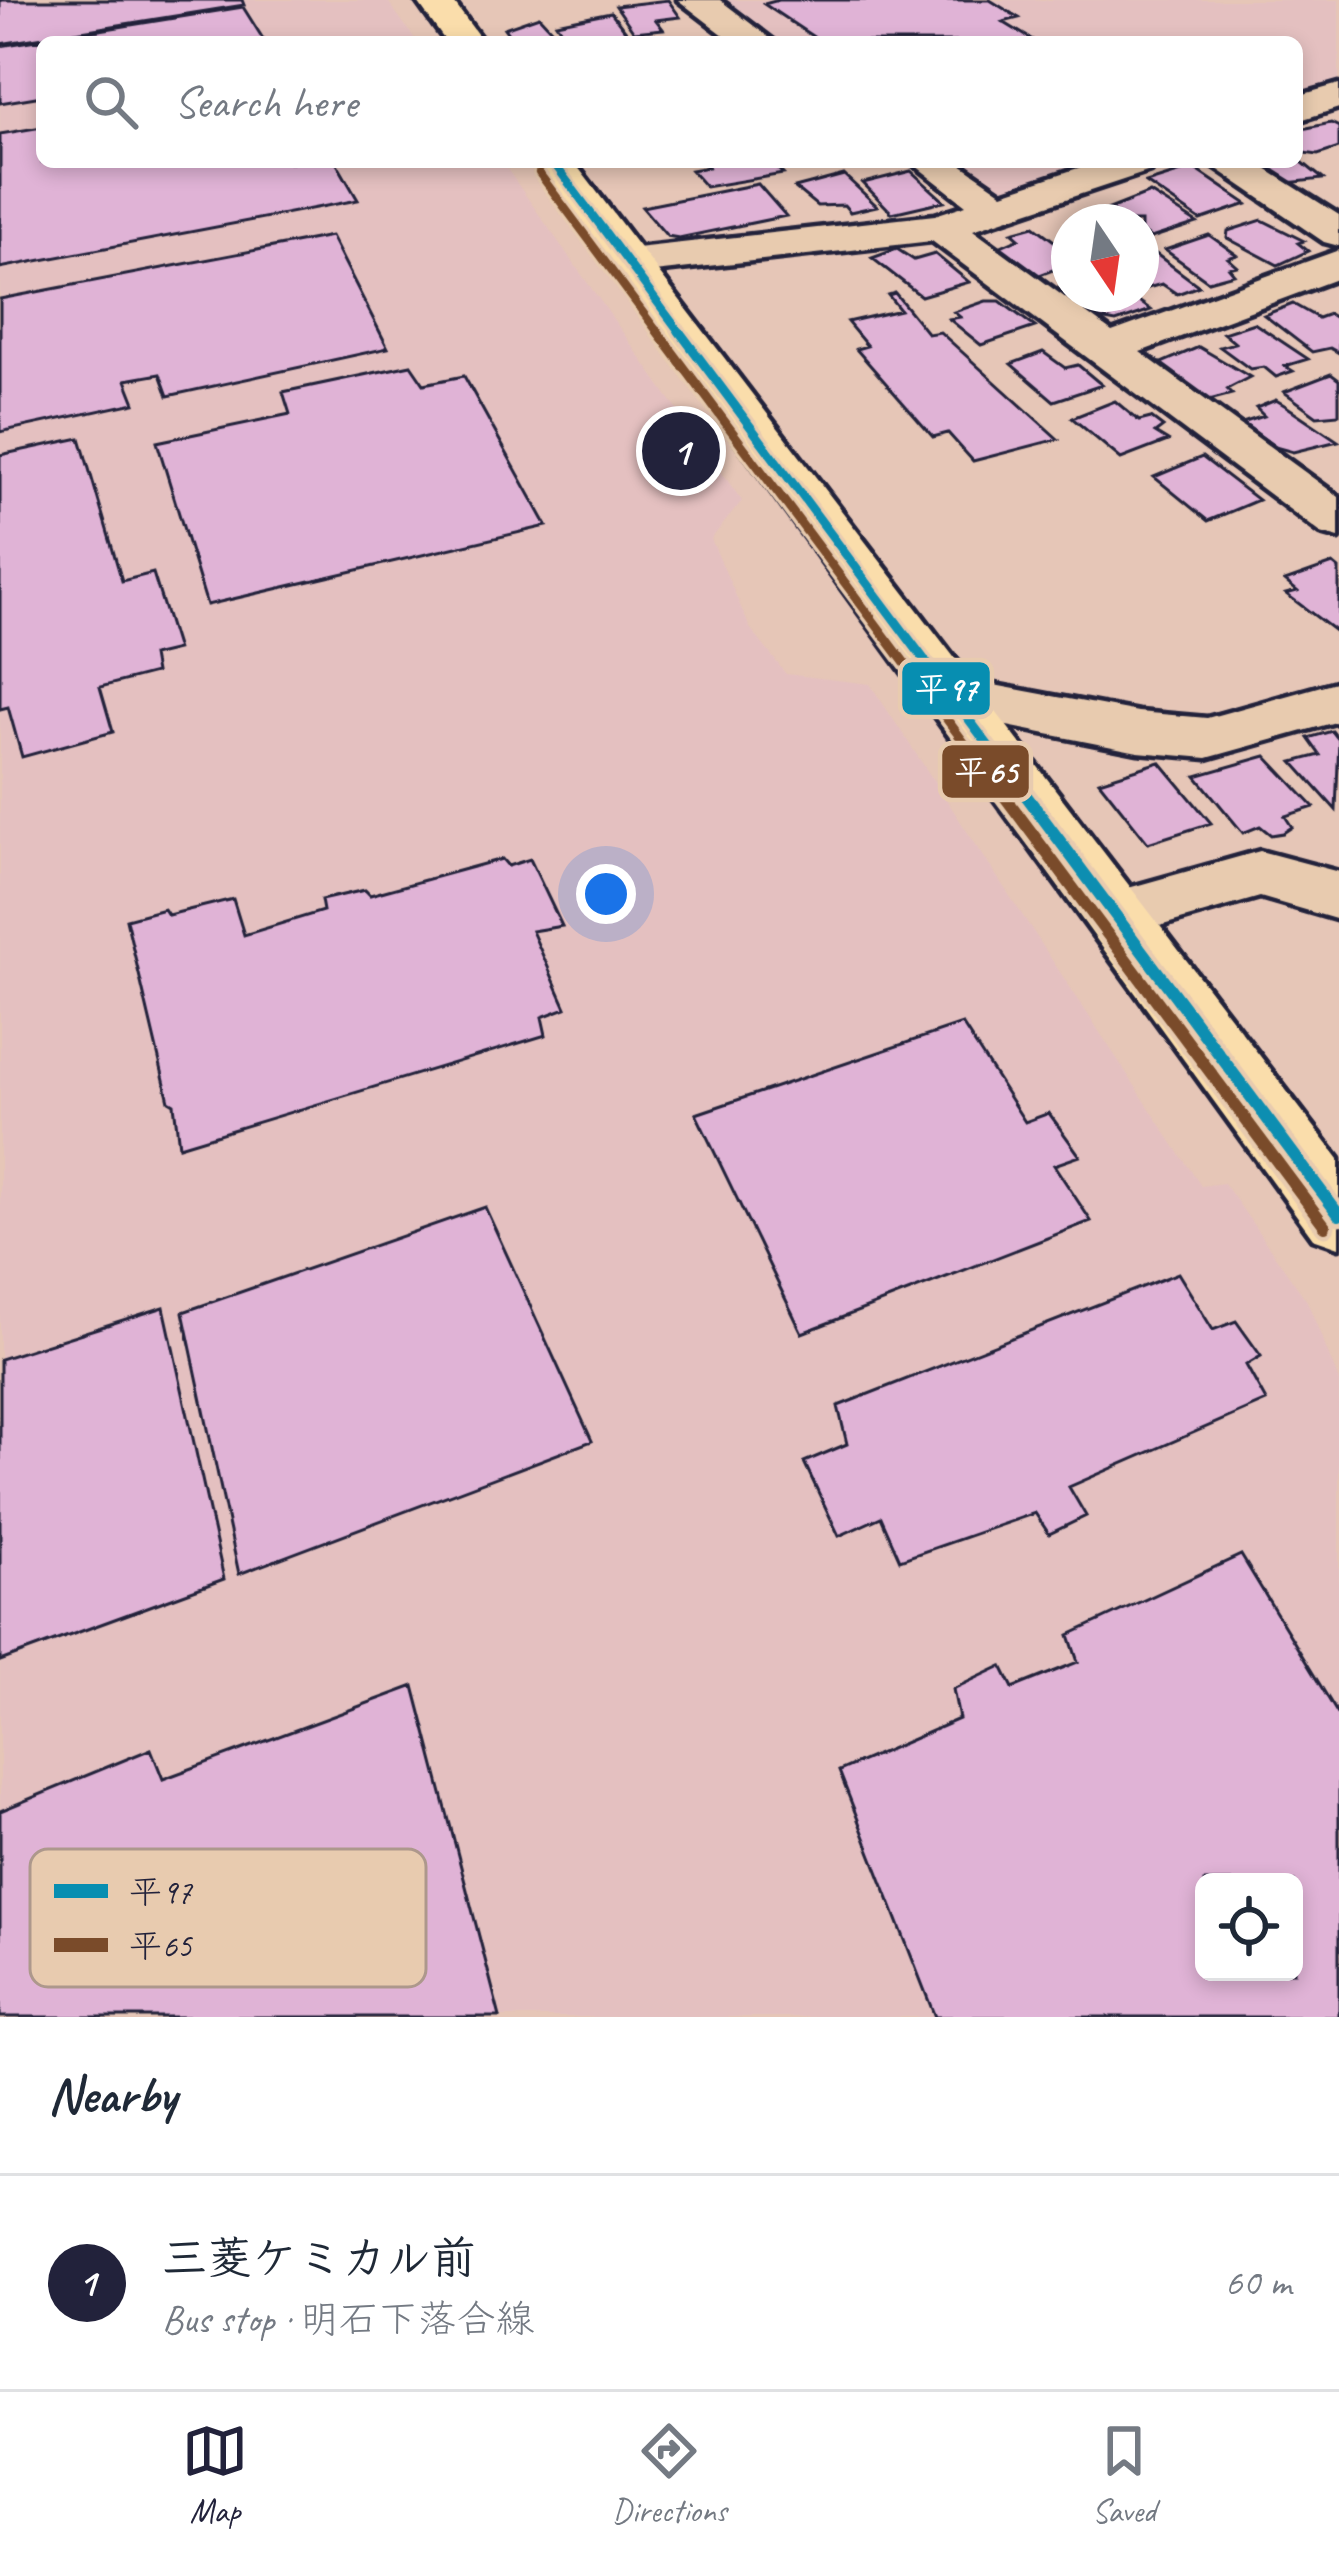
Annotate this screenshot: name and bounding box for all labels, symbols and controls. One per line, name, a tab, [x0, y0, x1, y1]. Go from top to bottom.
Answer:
search box	[36, 36, 1303, 168]
icon: search	[78, 69, 144, 135]
text: Search here	[174, 74, 357, 131]
north arrow	[1051, 204, 1159, 312]
pin: 1	[642, 406, 720, 496]
line badge: 平97	[900, 660, 992, 717]
text: 平97	[915, 668, 980, 710]
line badge: 平65	[940, 743, 1031, 800]
text: 平65	[955, 751, 1020, 793]
your location	[576, 864, 636, 924]
legend	[30, 1849, 426, 1987]
text: 平97	[129, 1871, 194, 1913]
map controls	[1195, 1873, 1303, 1981]
button: locate	[1195, 1873, 1303, 1981]
text: 平65	[129, 1925, 194, 1967]
text: Nearby	[48, 2063, 176, 2127]
text: 三菱ケミカル前	[162, 2230, 476, 2287]
text: 1	[78, 2258, 96, 2307]
text: 60 m	[1225, 2258, 1291, 2307]
text: Bus stop · 明石下落合線	[162, 2295, 534, 2344]
tab: Map	[182, 2418, 248, 2532]
tab: Directions	[612, 2418, 727, 2532]
tab: Saved	[1091, 2418, 1157, 2532]

